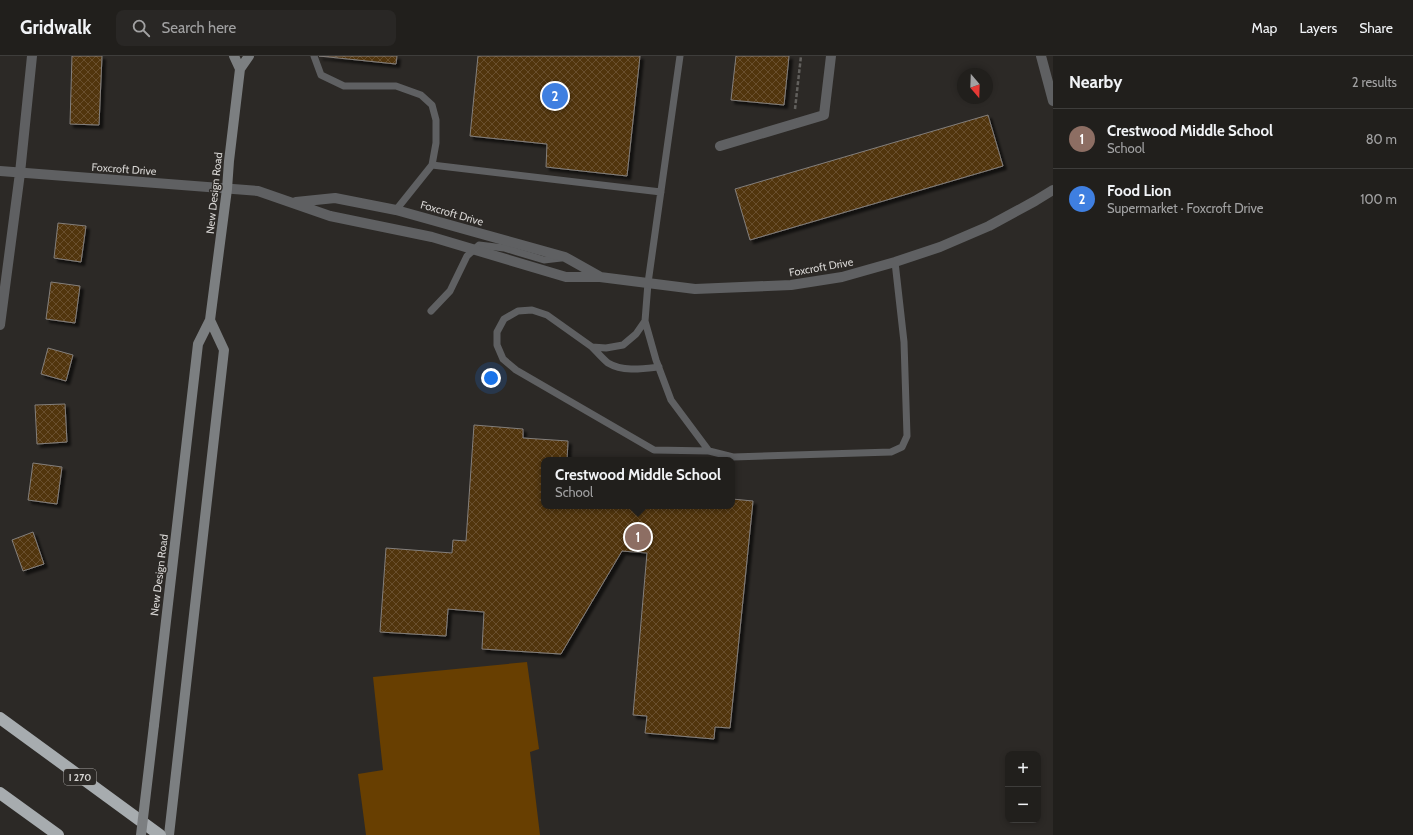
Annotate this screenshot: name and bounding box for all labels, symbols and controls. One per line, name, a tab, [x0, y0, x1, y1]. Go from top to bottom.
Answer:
search box	[116, 10, 396, 46]
text: Gridwalk	[20, 16, 92, 39]
icon: search	[130, 17, 152, 39]
text: Search here	[162, 19, 236, 37]
text: Map	[1252, 19, 1277, 37]
text: Layers	[1299, 19, 1337, 37]
text: Share	[1359, 19, 1393, 37]
north arrow	[957, 68, 993, 104]
text: Nearby	[1069, 72, 1122, 92]
text: 2 results	[1352, 74, 1397, 90]
pin: 2	[542, 81, 568, 111]
text: Crestwood Middle School	[1107, 122, 1273, 140]
text: 1	[1080, 131, 1084, 147]
text: 80 m	[1366, 131, 1397, 147]
text: School	[1107, 140, 1145, 156]
street label: New Design Road	[203, 151, 225, 235]
street label: Foxcroft Drive	[91, 160, 157, 178]
text: Food Lion	[1107, 182, 1171, 200]
text: 2	[1079, 191, 1085, 207]
text: 100 m	[1360, 191, 1397, 207]
street label: Foxcroft Drive	[419, 197, 485, 229]
text: Supermarket · Foxcroft Drive	[1107, 200, 1263, 216]
street label: Foxcroft Drive	[788, 254, 855, 280]
your location	[481, 368, 501, 388]
popup	[541, 457, 735, 509]
text: Crestwood Middle School	[555, 466, 721, 484]
text: School	[555, 484, 593, 500]
pin: 1	[625, 522, 651, 552]
street label: New Design Road	[147, 533, 171, 617]
map controls	[1005, 751, 1041, 823]
button: +	[1005, 751, 1041, 787]
road number: I 270	[64, 769, 96, 785]
button: −	[1005, 787, 1041, 823]

